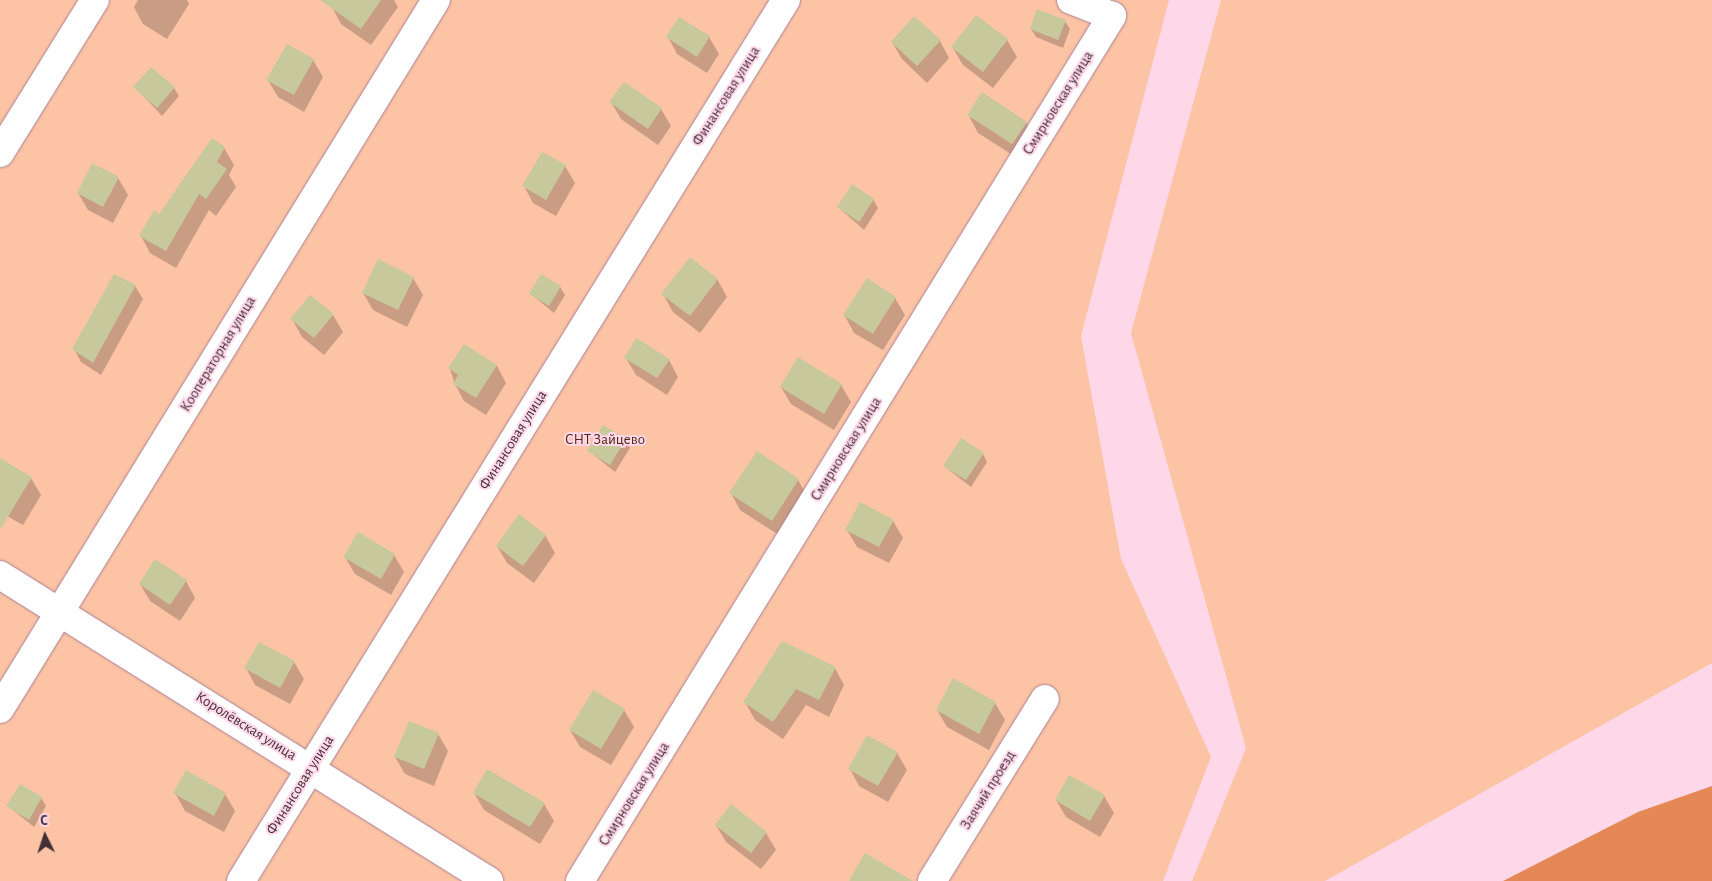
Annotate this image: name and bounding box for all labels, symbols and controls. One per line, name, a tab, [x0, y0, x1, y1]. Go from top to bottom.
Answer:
street label: Финансовая улица	[688, 43, 764, 149]
street label: Смирновская улица	[1019, 48, 1097, 158]
street label: Кооператорная улица	[176, 293, 260, 415]
street label: Финансовая улица	[475, 387, 551, 493]
street label: Смирновская улица	[807, 394, 885, 504]
park label: СНТ Зайцево	[565, 431, 645, 449]
street label: Королёвская улица	[192, 688, 300, 764]
street label: Финансовая улица	[262, 732, 338, 838]
street label: Смирновская улица	[595, 739, 673, 849]
street label: Заячий проезд	[957, 747, 1019, 833]
north arrow	[20, 811, 70, 861]
text: С	[40, 814, 48, 828]

